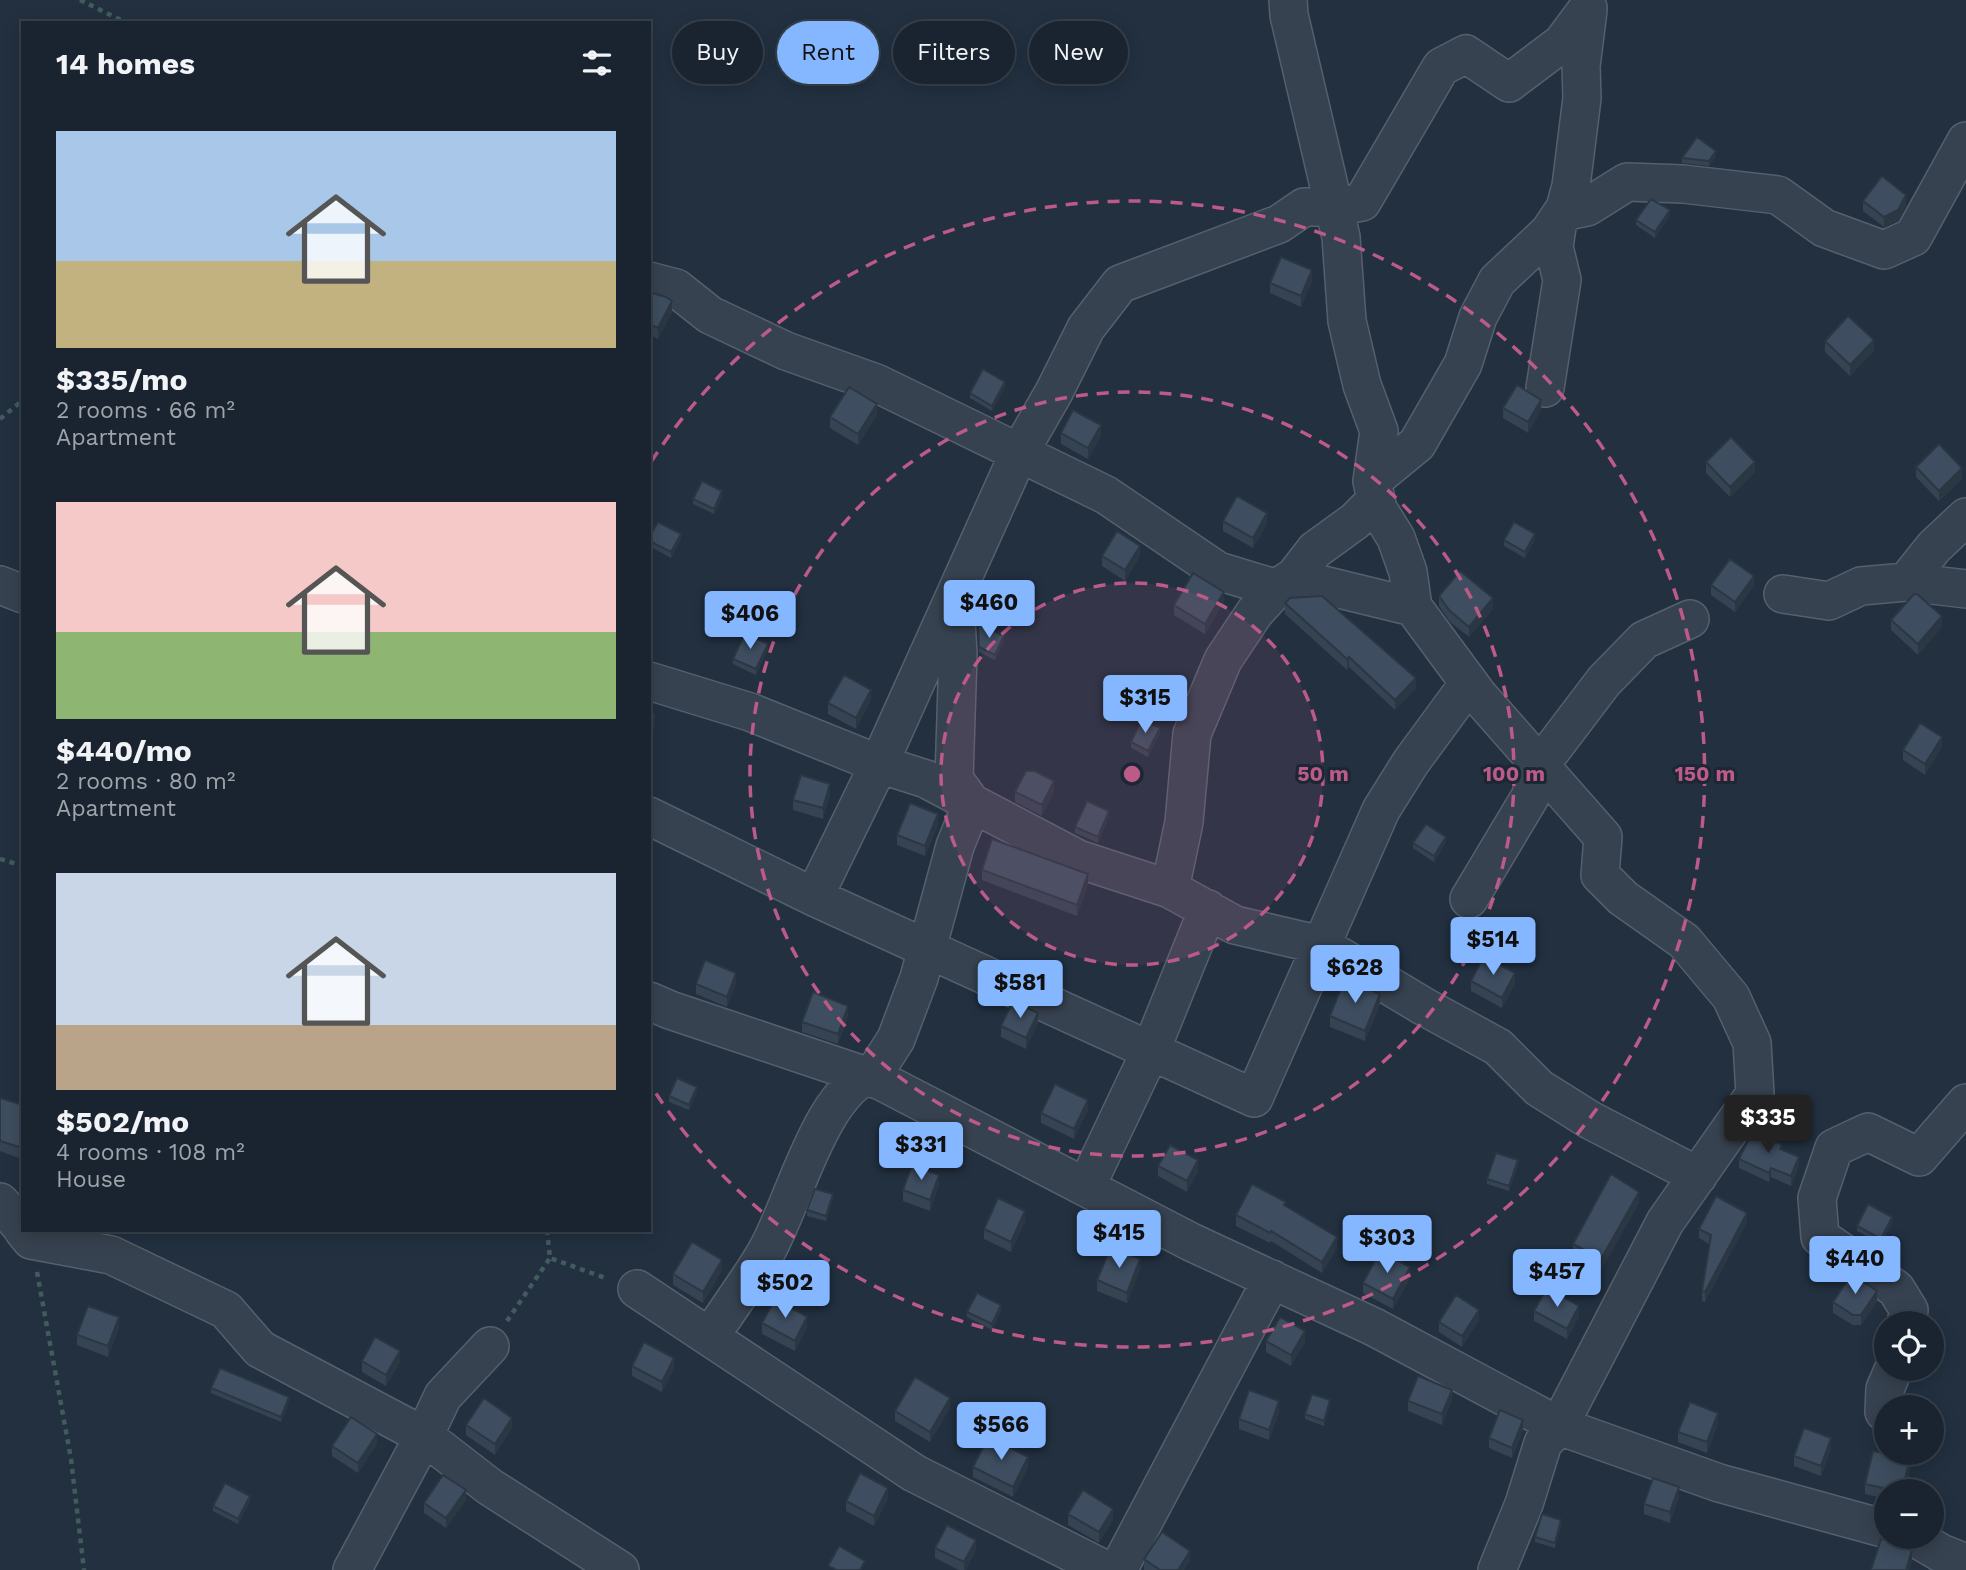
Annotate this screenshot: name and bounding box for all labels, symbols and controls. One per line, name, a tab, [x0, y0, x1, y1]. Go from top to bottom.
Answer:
chip: Buy	[672, 21, 763, 84]
chip: Rent	[777, 21, 879, 84]
chip: Filters	[893, 21, 1015, 84]
chip: New	[1029, 21, 1128, 84]
icon: filters	[578, 44, 616, 82]
text: 14 homes	[56, 46, 195, 81]
icon: home	[273, 176, 399, 302]
text: $335/mo	[56, 362, 188, 397]
text: 2 rooms · 66 m²	[56, 397, 235, 424]
text: Apartment	[56, 424, 176, 451]
icon: home	[273, 547, 399, 673]
pin: $460	[948, 580, 1030, 640]
text: $460	[960, 589, 1018, 616]
pin: $406	[709, 592, 791, 651]
text: $406	[721, 600, 779, 627]
pin: $315	[1104, 676, 1186, 735]
text: $315	[1119, 684, 1171, 711]
text: $440/mo	[56, 733, 192, 768]
text: 50 m	[1297, 761, 1349, 786]
text: 100 m	[1483, 761, 1545, 786]
text: 150 m	[1675, 761, 1735, 786]
centre of rings	[1120, 762, 1144, 786]
text: 2 rooms · 80 m²	[56, 768, 235, 795]
text: Apartment	[56, 795, 176, 822]
icon: home	[273, 918, 399, 1044]
pin: $514	[1452, 918, 1534, 977]
text: $514	[1467, 926, 1519, 953]
pin: $628	[1314, 946, 1396, 1005]
text: $628	[1326, 954, 1384, 981]
pin: $581	[979, 960, 1061, 1020]
text: $581	[994, 969, 1046, 996]
pin: $335	[1727, 1096, 1809, 1155]
text: $502/mo	[56, 1104, 189, 1139]
text: $335	[1740, 1104, 1796, 1131]
pin: $331	[880, 1122, 962, 1182]
text: $331	[895, 1131, 947, 1158]
text: 4 rooms · 108 m²	[56, 1139, 245, 1166]
text: House	[56, 1166, 126, 1193]
pin: $415	[1078, 1210, 1160, 1270]
pin: $303	[1346, 1216, 1428, 1275]
text: $415	[1093, 1219, 1145, 1246]
text: $303	[1359, 1224, 1415, 1251]
pin: $440	[1814, 1236, 1896, 1296]
text: $440	[1825, 1245, 1885, 1272]
pin: $457	[1516, 1250, 1598, 1309]
text: $457	[1529, 1258, 1585, 1285]
pin: $502	[744, 1260, 826, 1320]
text: $502	[757, 1269, 813, 1296]
map controls	[1874, 1311, 1944, 1549]
button: locate	[1874, 1311, 1944, 1381]
button: +	[1874, 1395, 1944, 1465]
pin: $566	[960, 1402, 1042, 1462]
text: $566	[973, 1411, 1029, 1438]
button: −	[1874, 1479, 1944, 1549]

